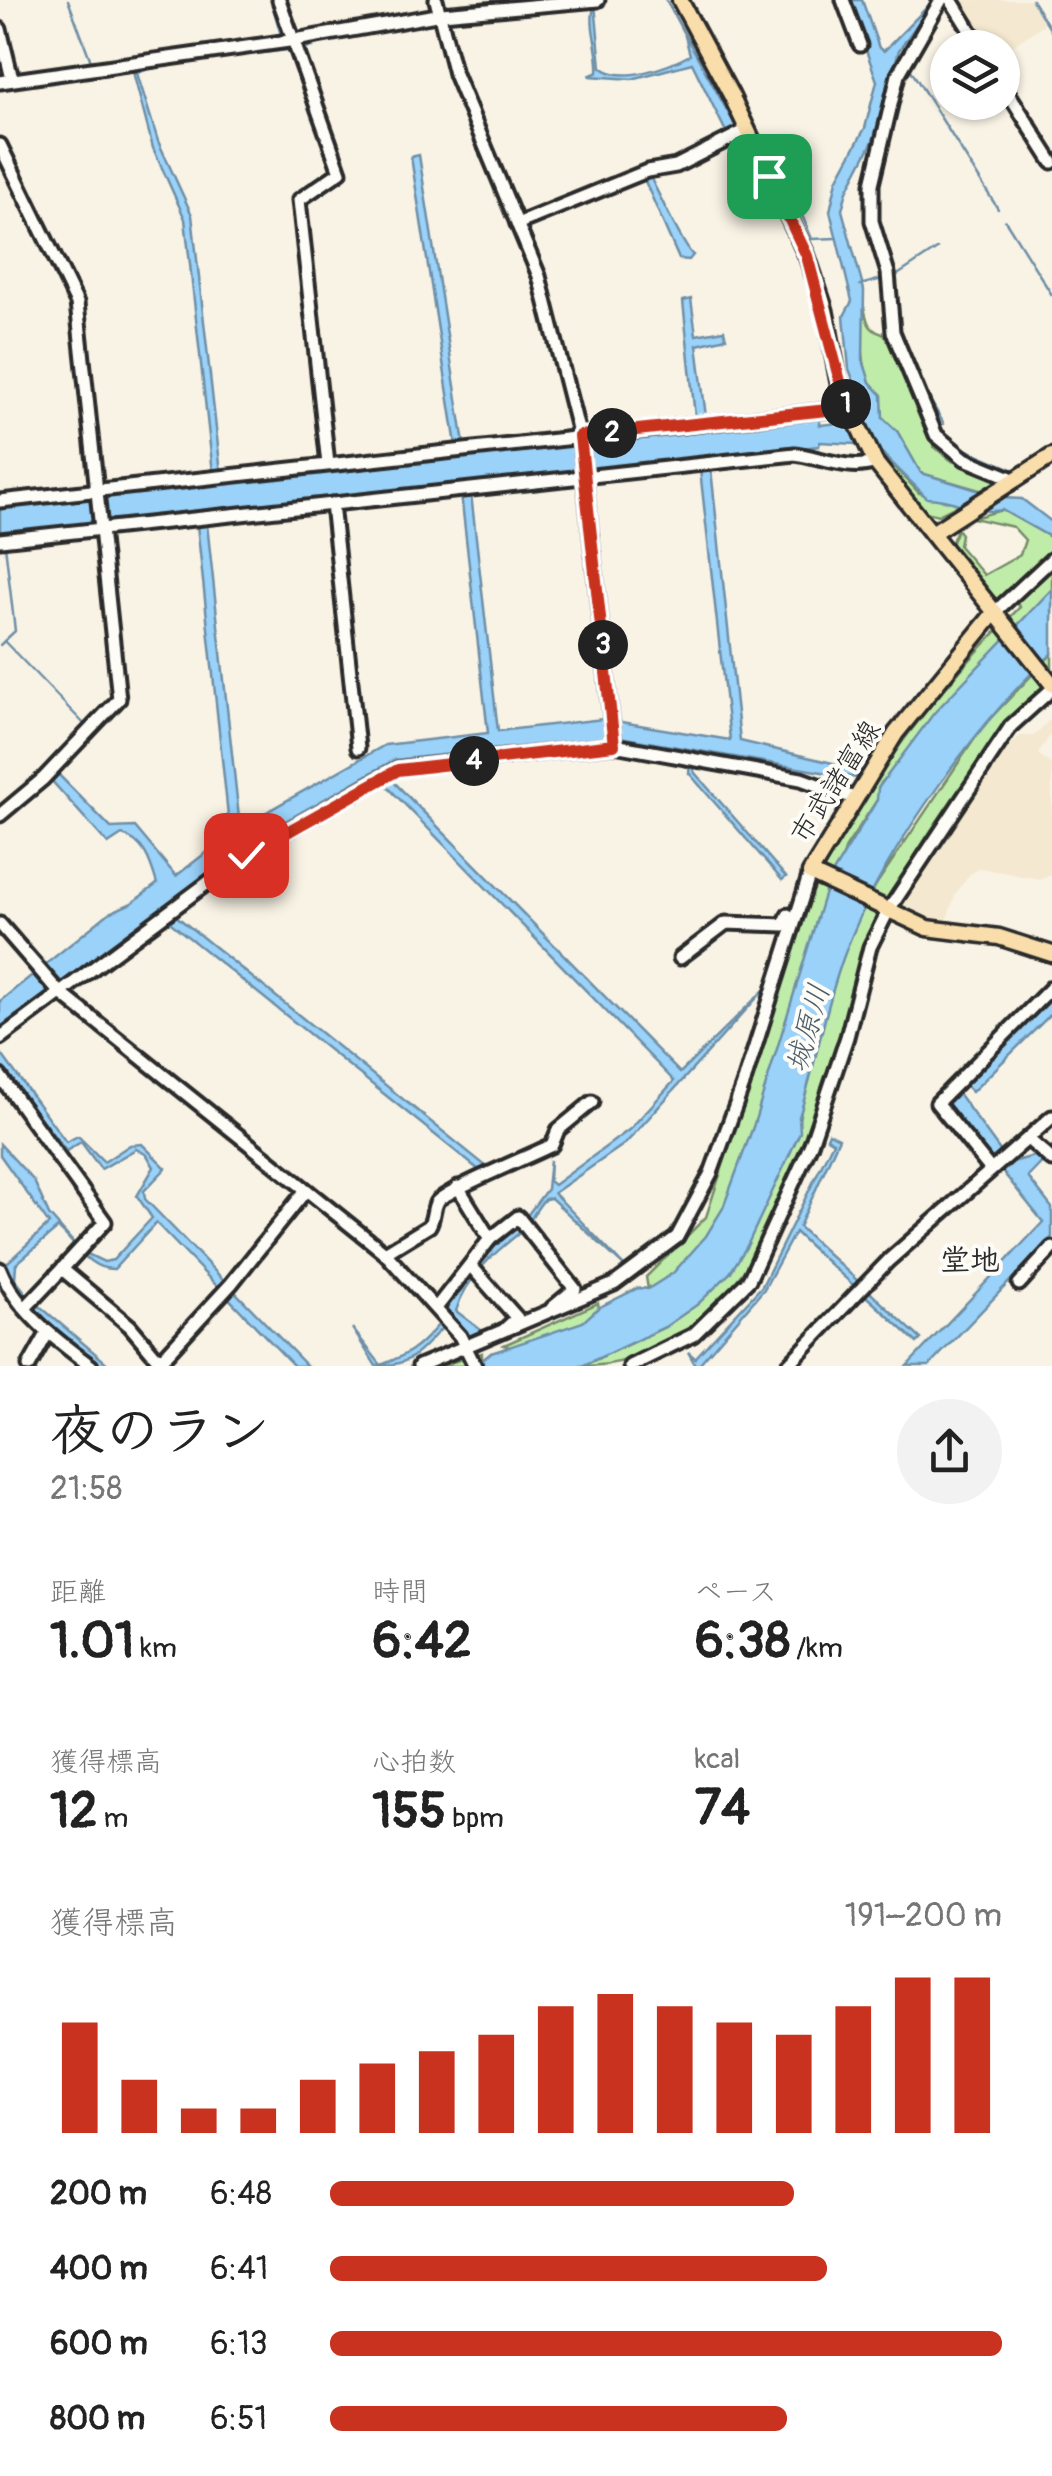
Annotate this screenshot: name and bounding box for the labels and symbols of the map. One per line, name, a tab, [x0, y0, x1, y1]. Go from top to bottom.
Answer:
pin	[727, 134, 812, 219]
pin: 1	[821, 379, 871, 429]
pin: 2	[587, 408, 637, 458]
pin: 3	[578, 620, 628, 670]
street label: 市武諸富線	[783, 714, 889, 850]
pin: 4	[449, 736, 499, 786]
pin	[204, 813, 289, 898]
water label: 城原川	[778, 980, 838, 1076]
district label: 堂地	[940, 1242, 1000, 1279]

